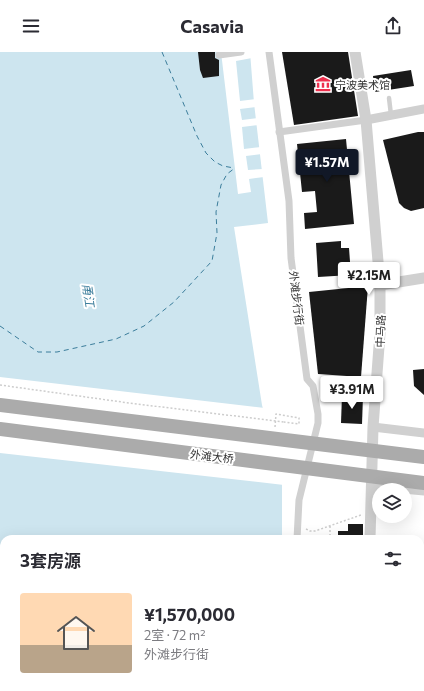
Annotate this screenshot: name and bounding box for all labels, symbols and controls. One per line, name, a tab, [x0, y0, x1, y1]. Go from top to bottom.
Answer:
icon: menu	[20, 15, 42, 37]
text: Casavia	[180, 15, 244, 37]
icon: share	[382, 15, 404, 37]
museum icon: 宁波美术馆	[314, 75, 332, 93]
place label: 宁波美术馆	[335, 78, 390, 91]
pin: ¥1.57M	[294, 149, 360, 183]
text: ¥1.57M	[305, 154, 349, 170]
pin: ¥2.15M	[336, 262, 402, 296]
text: ¥2.15M	[347, 267, 391, 283]
street label: 外滩步行街	[287, 270, 307, 326]
water label: 甬江	[80, 282, 98, 310]
street label: 中马路	[373, 314, 387, 348]
pin: ¥3.91M	[319, 376, 385, 410]
text: ¥3.91M	[329, 381, 375, 397]
street label: 外滩大桥	[189, 447, 235, 465]
map controls	[372, 483, 412, 523]
button: layers	[372, 483, 412, 523]
icon: filters	[382, 548, 404, 570]
text: 3套房源	[20, 550, 81, 571]
text: ¥1,570,000	[144, 604, 235, 625]
icon: home	[52, 609, 100, 657]
text: 2室 · 72 m²	[144, 627, 205, 643]
text: 外滩步行街	[144, 646, 209, 662]

